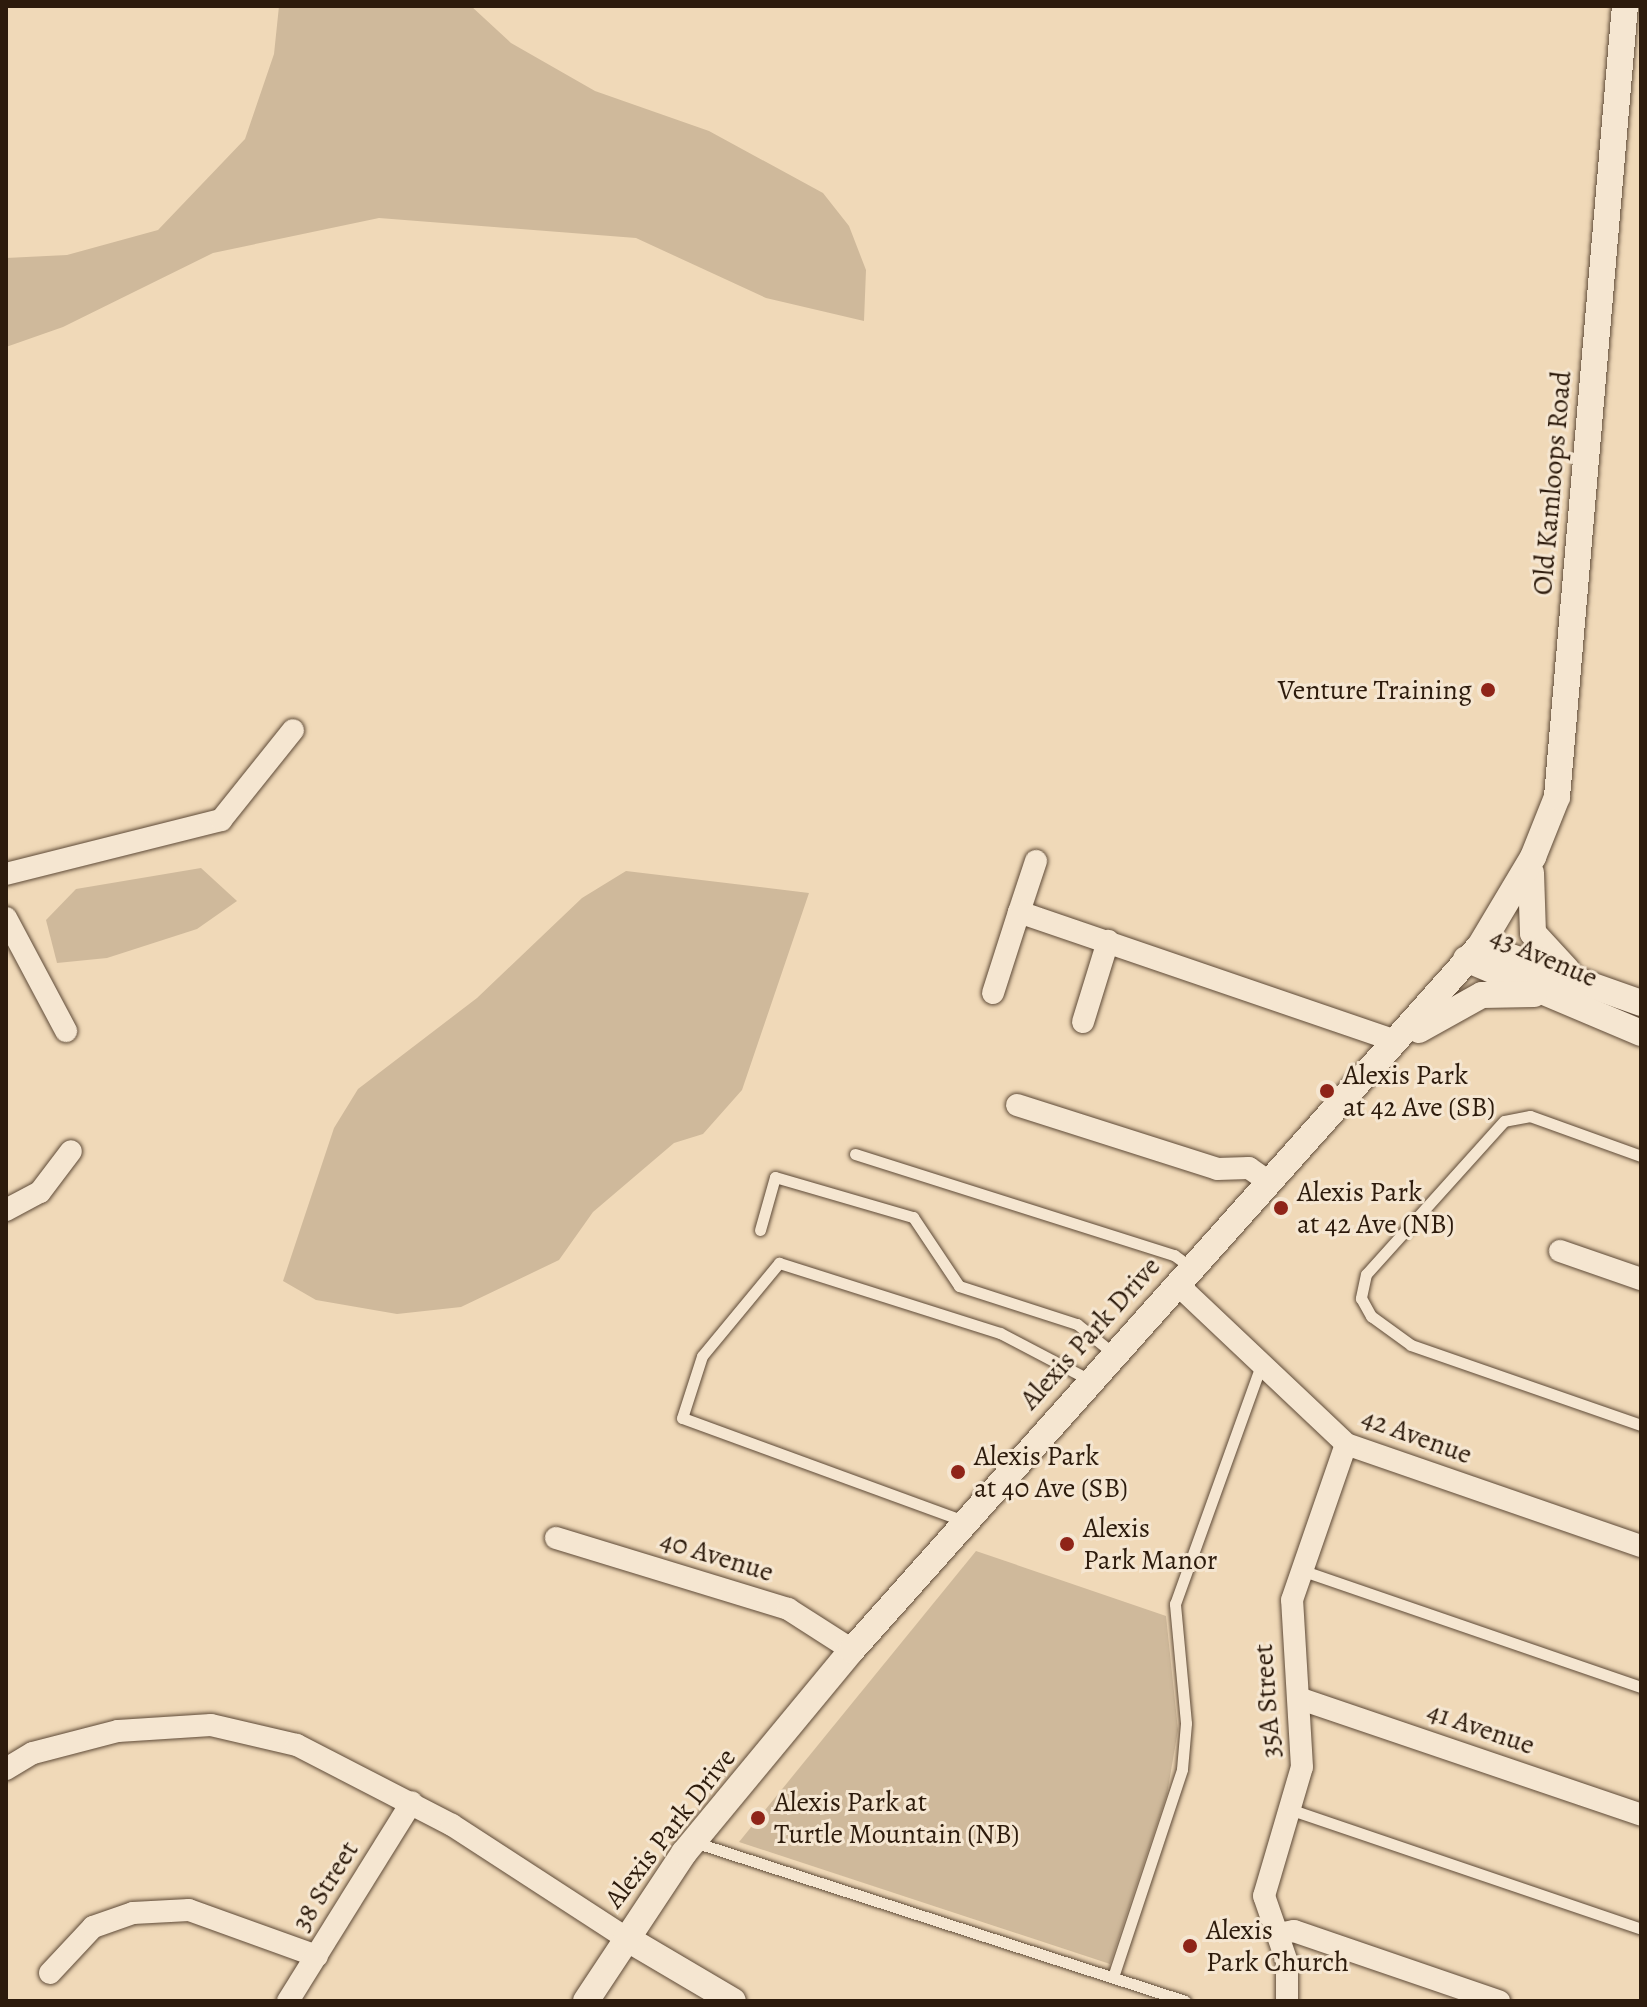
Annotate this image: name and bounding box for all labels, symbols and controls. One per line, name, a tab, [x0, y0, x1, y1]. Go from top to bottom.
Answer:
street label: Old Kamloops Road	[1525, 369, 1579, 597]
place label: Venture Training	[1278, 673, 1472, 707]
marker: Venture Training	[1479, 681, 1497, 699]
street label: 43 Avenue	[1485, 919, 1603, 995]
place label: Alexis Park at 42 Ave (SB)	[1343, 1058, 1495, 1124]
marker: Alexis Park at 42 Ave (SB)	[1318, 1082, 1336, 1100]
place label: Alexis Park at 42 Ave (NB)	[1297, 1175, 1454, 1241]
marker: Alexis Park at 42 Ave (NB)	[1272, 1199, 1290, 1217]
street label: Alexis Park Drive	[1013, 1250, 1167, 1416]
street label: 42 Avenue	[1357, 1401, 1477, 1471]
place label: Alexis Park at 40 Ave (SB)	[974, 1439, 1128, 1505]
marker: Alexis Park at 40 Ave (SB)	[949, 1463, 967, 1481]
place label: Alexis Park Manor	[1083, 1511, 1218, 1577]
street label: 40 Avenue	[656, 1523, 778, 1589]
marker: Alexis Park Manor	[1058, 1535, 1076, 1553]
street label: 35A Street	[1246, 1643, 1288, 1759]
street label: 41 Avenue	[1423, 1694, 1539, 1762]
street label: Alexis Park Drive	[597, 1741, 743, 1915]
place label: Alexis Park at Turtle Mountain (NB)	[774, 1785, 1019, 1851]
marker: Alexis Park at Turtle Mountain (NB)	[749, 1809, 767, 1827]
street label: 38 Street	[284, 1835, 366, 1937]
place label: Alexis Park Church	[1206, 1913, 1349, 1979]
marker: Alexis Park Church	[1181, 1937, 1199, 1955]

